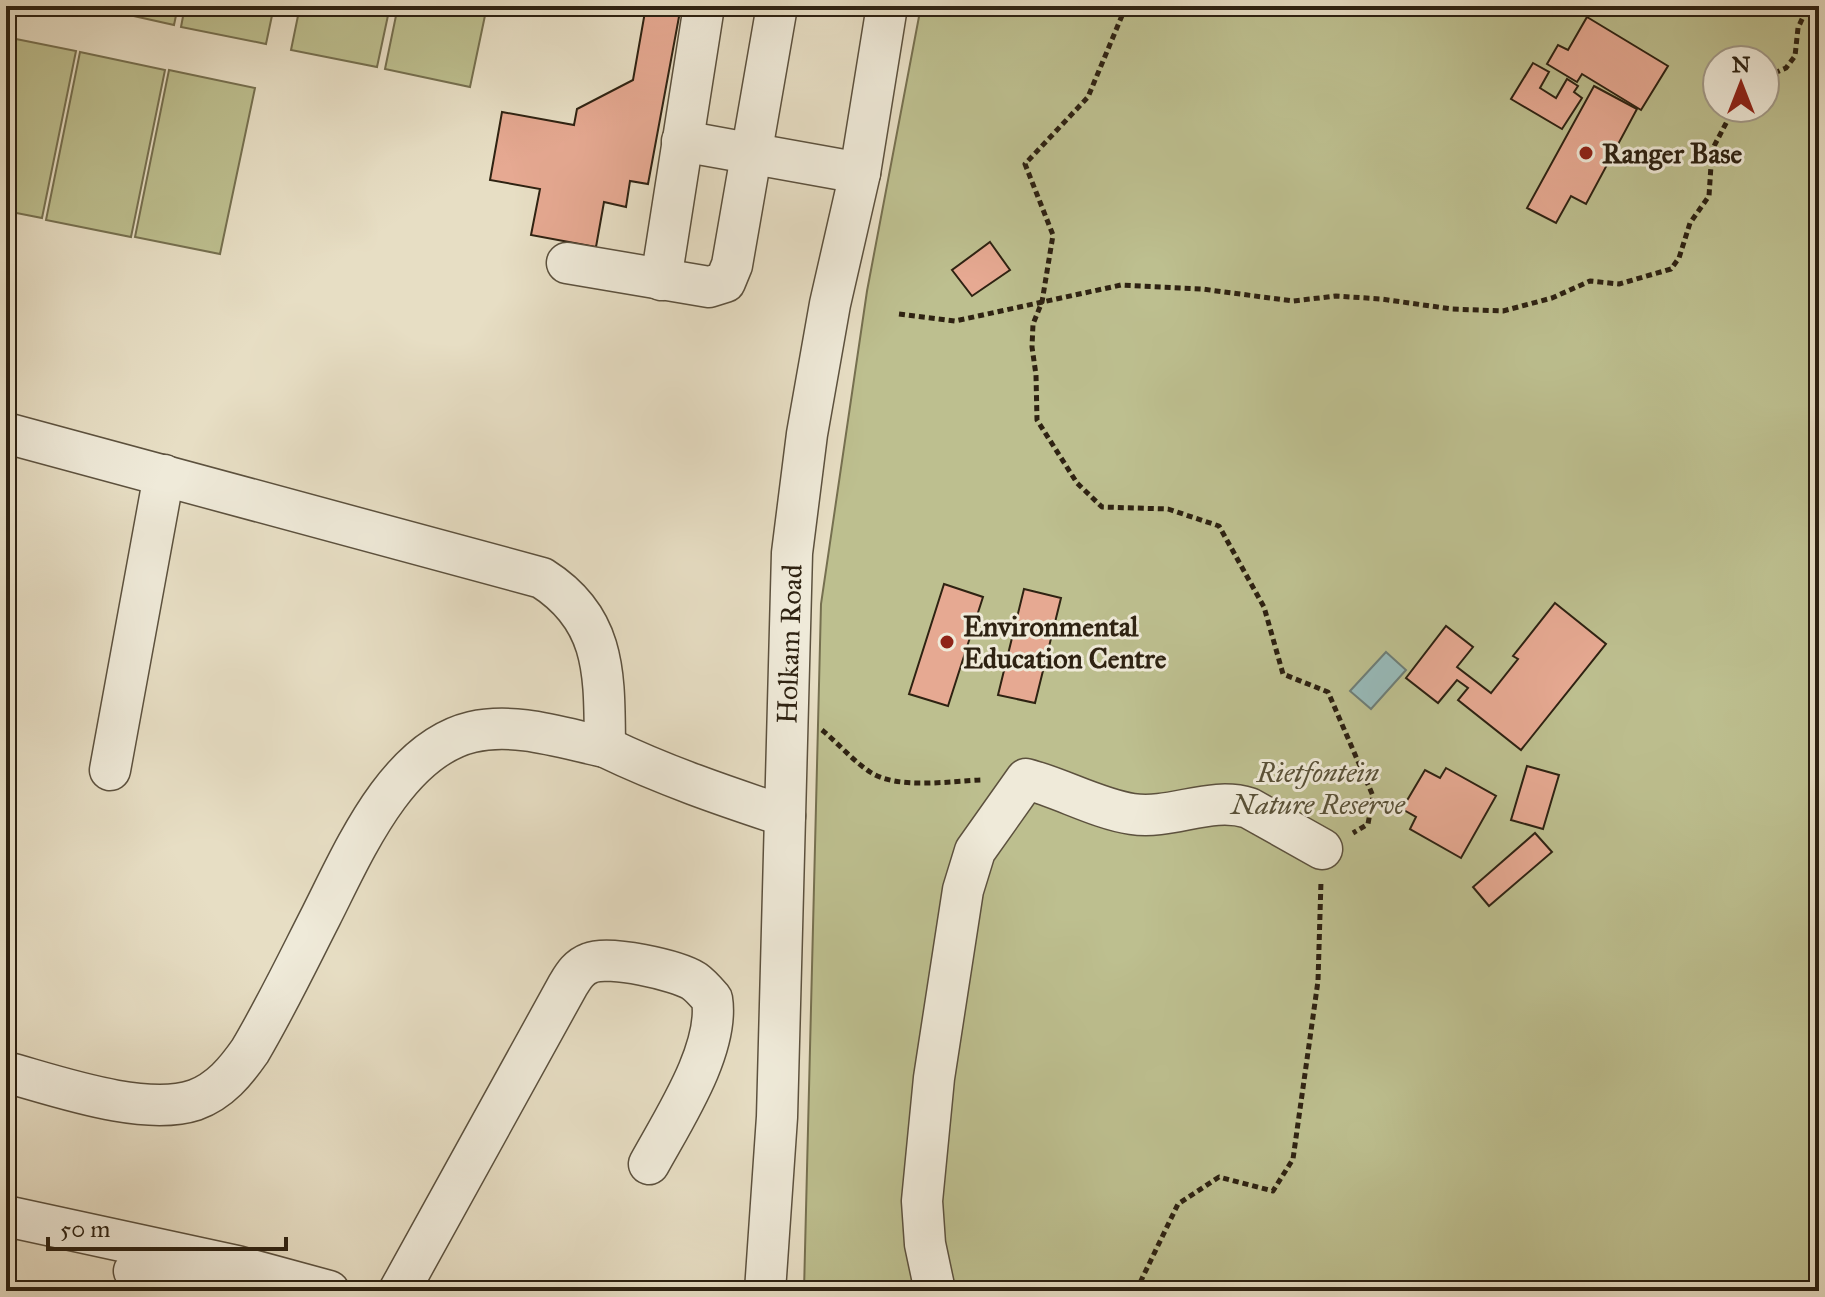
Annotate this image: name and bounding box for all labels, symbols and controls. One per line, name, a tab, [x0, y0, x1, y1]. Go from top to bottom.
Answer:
north arrow	[1701, 44, 1781, 124]
text: N	[1732, 51, 1751, 78]
place label: Ranger Base	[1602, 136, 1742, 171]
marker: Ranger Base	[1577, 144, 1595, 162]
street label: Holkam Road	[769, 564, 810, 724]
place label: Environmental Education Centre	[963, 609, 1167, 676]
marker: Environmental Education Centre	[938, 633, 956, 651]
park label: Rietfontein Nature Reserve	[1229, 755, 1405, 822]
scale bar	[48, 1201, 286, 1251]
text: 50 m	[60, 1214, 110, 1244]

